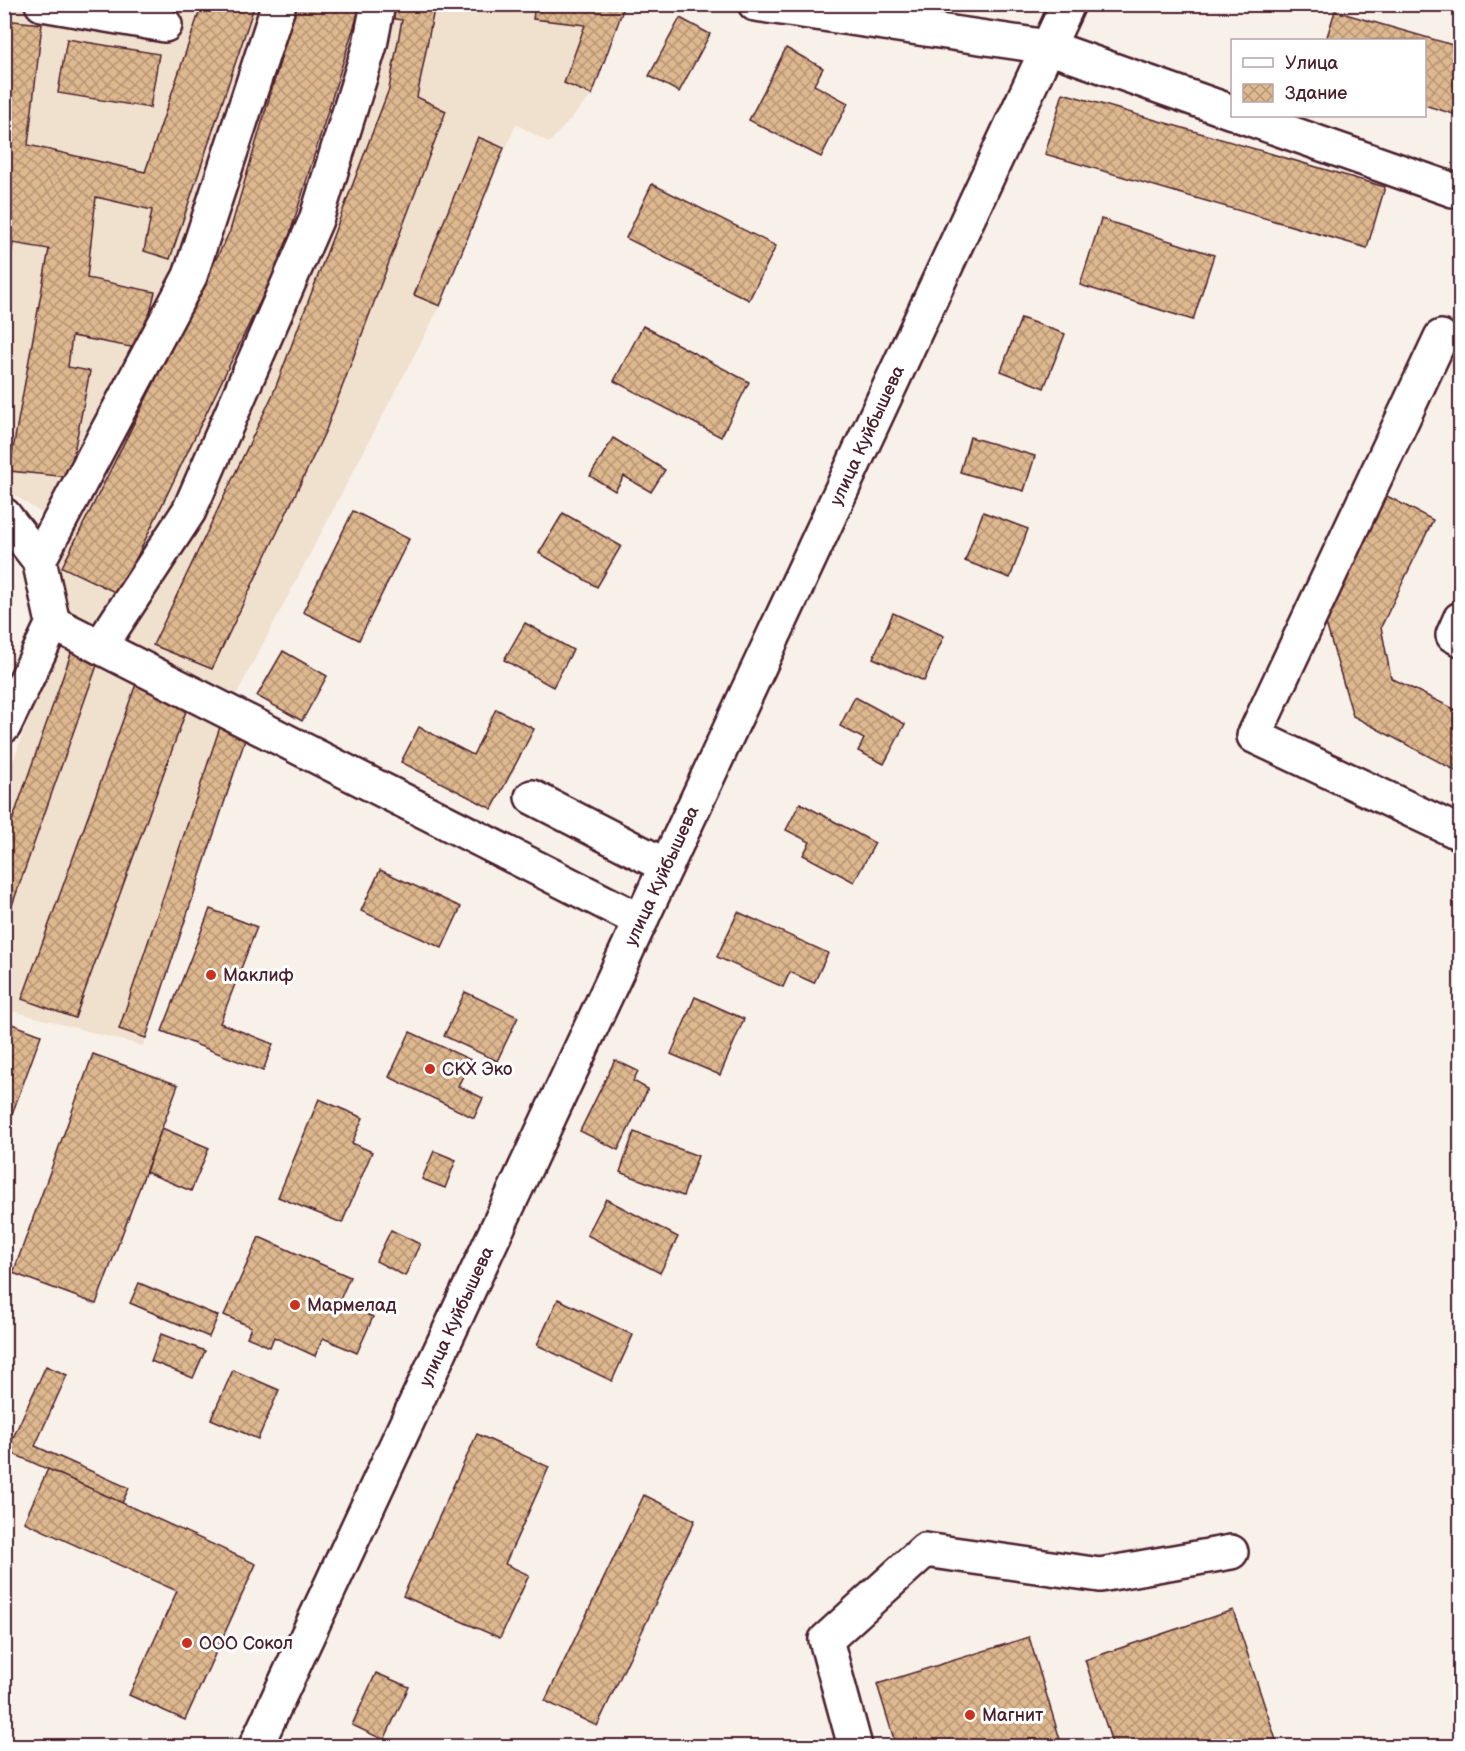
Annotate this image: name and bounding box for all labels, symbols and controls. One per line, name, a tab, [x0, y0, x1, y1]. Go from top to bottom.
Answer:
legend	[1231, 39, 1426, 117]
text: Улица	[1285, 53, 1339, 74]
text: Здание	[1285, 83, 1347, 104]
street label: улица Куйбышева	[826, 362, 909, 509]
street label: улица Куйбышева	[620, 803, 704, 949]
place label: Маклиф	[223, 965, 294, 986]
marker: Маклиф	[204, 968, 218, 982]
place label: СКХ Эко	[442, 1059, 512, 1080]
marker: СКХ Эко	[423, 1062, 437, 1076]
street label: улица Куйбышева	[415, 1243, 498, 1390]
place label: Мармелад	[307, 1295, 397, 1316]
marker: Мармелад	[288, 1298, 302, 1312]
place label: ООО Сокол	[199, 1633, 293, 1654]
marker: ООО Сокол	[180, 1636, 194, 1650]
place label: Магнит	[982, 1705, 1044, 1726]
marker: Магнит	[963, 1708, 977, 1722]

